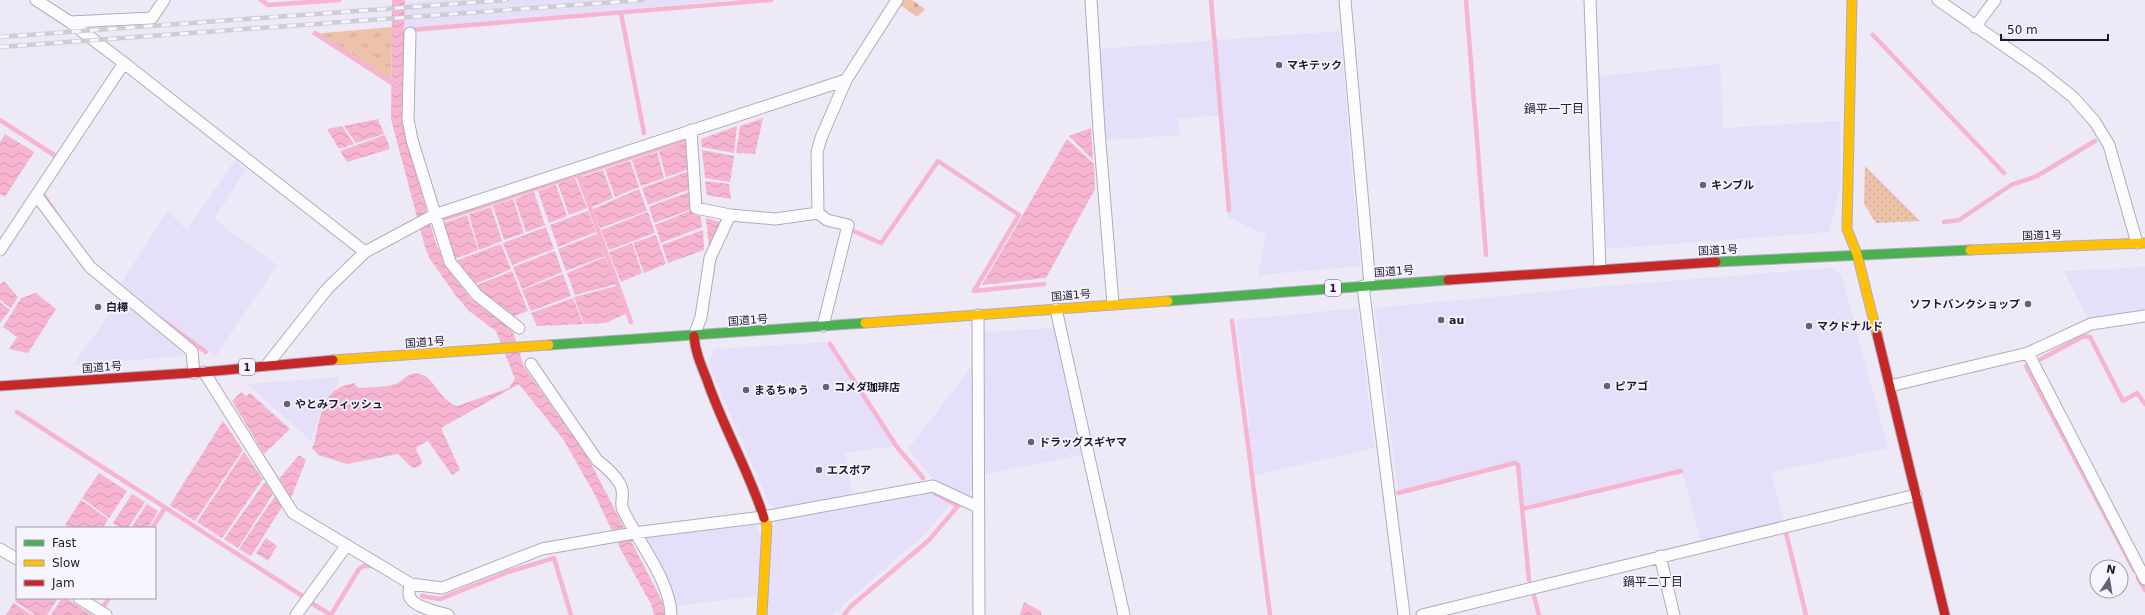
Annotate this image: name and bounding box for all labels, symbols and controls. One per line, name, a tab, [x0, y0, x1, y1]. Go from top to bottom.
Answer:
scale bar	[2001, 16, 2108, 42]
text: 50 m	[2007, 23, 2038, 37]
place label: マキテック	[1287, 59, 1342, 72]
marker: マキテック	[1274, 60, 1284, 70]
district label: 鍋平一丁目	[1524, 102, 1584, 116]
place label: キンブル	[1711, 179, 1754, 192]
marker: キンブル	[1698, 180, 1708, 190]
street label: 国道1号	[2022, 228, 2062, 243]
street label: 国道1号	[1698, 243, 1738, 258]
street label: 国道1号	[1374, 264, 1414, 279]
road number: 1	[1325, 280, 1341, 296]
street label: 国道1号	[1051, 287, 1092, 304]
place label: ソフトバンクショップ	[1909, 298, 2020, 311]
marker: ソフトバンクショップ	[2023, 299, 2033, 309]
place label: 白樺	[106, 301, 128, 314]
marker: 白樺	[93, 302, 103, 312]
street label: 国道1号	[728, 313, 768, 328]
place label: au	[1449, 314, 1464, 327]
marker: au	[1436, 315, 1446, 325]
place label: マクドナルド	[1817, 320, 1883, 333]
marker: マクドナルド	[1804, 321, 1814, 331]
street label: 国道1号	[405, 335, 445, 350]
road number: 1	[239, 359, 255, 375]
street label: 国道1号	[82, 360, 122, 375]
place label: ピアゴ	[1615, 380, 1648, 393]
place label: コメダ珈琲店	[834, 381, 900, 394]
marker: ピアゴ	[1602, 381, 1612, 391]
marker: コメダ珈琲店	[821, 382, 831, 392]
place label: まるちゅう	[754, 384, 809, 397]
marker: まるちゅう	[741, 385, 751, 395]
place label: やとみフィッシュ	[295, 398, 383, 411]
marker: やとみフィッシュ	[282, 399, 292, 409]
place label: ドラッグスギヤマ	[1039, 436, 1127, 449]
marker: ドラッグスギヤマ	[1026, 437, 1036, 447]
place label: エスポア	[827, 464, 871, 477]
marker: エスポア	[814, 465, 824, 475]
legend	[16, 527, 156, 599]
text: Fast	[52, 536, 76, 550]
text: Slow	[52, 556, 80, 570]
north arrow	[2089, 559, 2129, 599]
text: N	[2105, 562, 2117, 577]
district label: 鍋平二丁目	[1623, 575, 1683, 589]
text: Jam	[51, 576, 75, 590]

